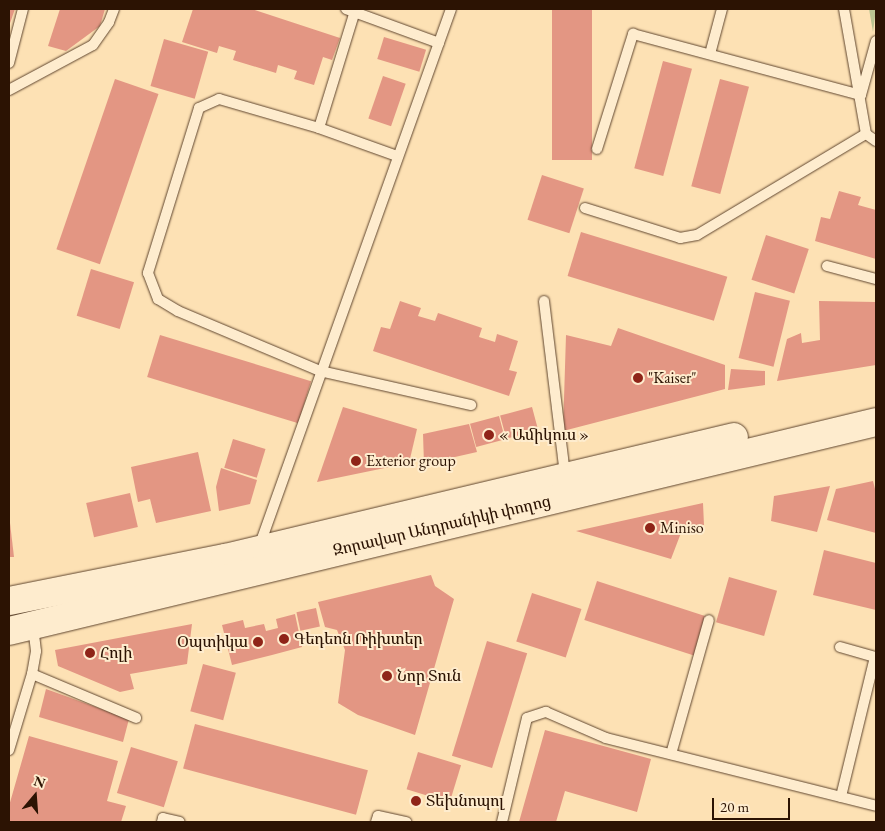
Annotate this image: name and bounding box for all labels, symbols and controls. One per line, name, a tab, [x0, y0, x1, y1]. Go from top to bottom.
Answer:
place label: "Kaiser"	[648, 368, 697, 388]
marker: "Kaiser"	[632, 372, 644, 384]
place label: « Ամիկուս »	[499, 425, 589, 445]
marker: « Ամիկուս »	[483, 429, 495, 441]
place label: Exterior group	[366, 451, 456, 471]
marker: Exterior group	[350, 455, 362, 467]
street label: Զորավար Անդրանիկի փողոց	[331, 492, 553, 560]
place label: Miniso	[660, 518, 704, 538]
marker: Miniso	[644, 522, 656, 534]
place label: Գեդեոն Ռիխտեր	[294, 629, 423, 649]
place label: Օպտիկա	[177, 632, 248, 652]
marker: Գեդեոն Ռիխտեր	[278, 633, 290, 645]
marker: Օպտիկա	[252, 636, 264, 648]
place label: Հոլի	[100, 643, 132, 663]
marker: Հոլի	[84, 647, 96, 659]
place label: Նոր Տուն	[397, 666, 461, 686]
marker: Նոր Տուն	[381, 670, 393, 682]
north arrow	[10, 771, 60, 821]
text: N	[31, 771, 48, 792]
scale bar	[715, 788, 792, 820]
place label: Տեխնոպոլ	[426, 791, 504, 811]
marker: Տեխնոպոլ	[410, 795, 422, 807]
text: 20 m	[720, 797, 749, 816]

